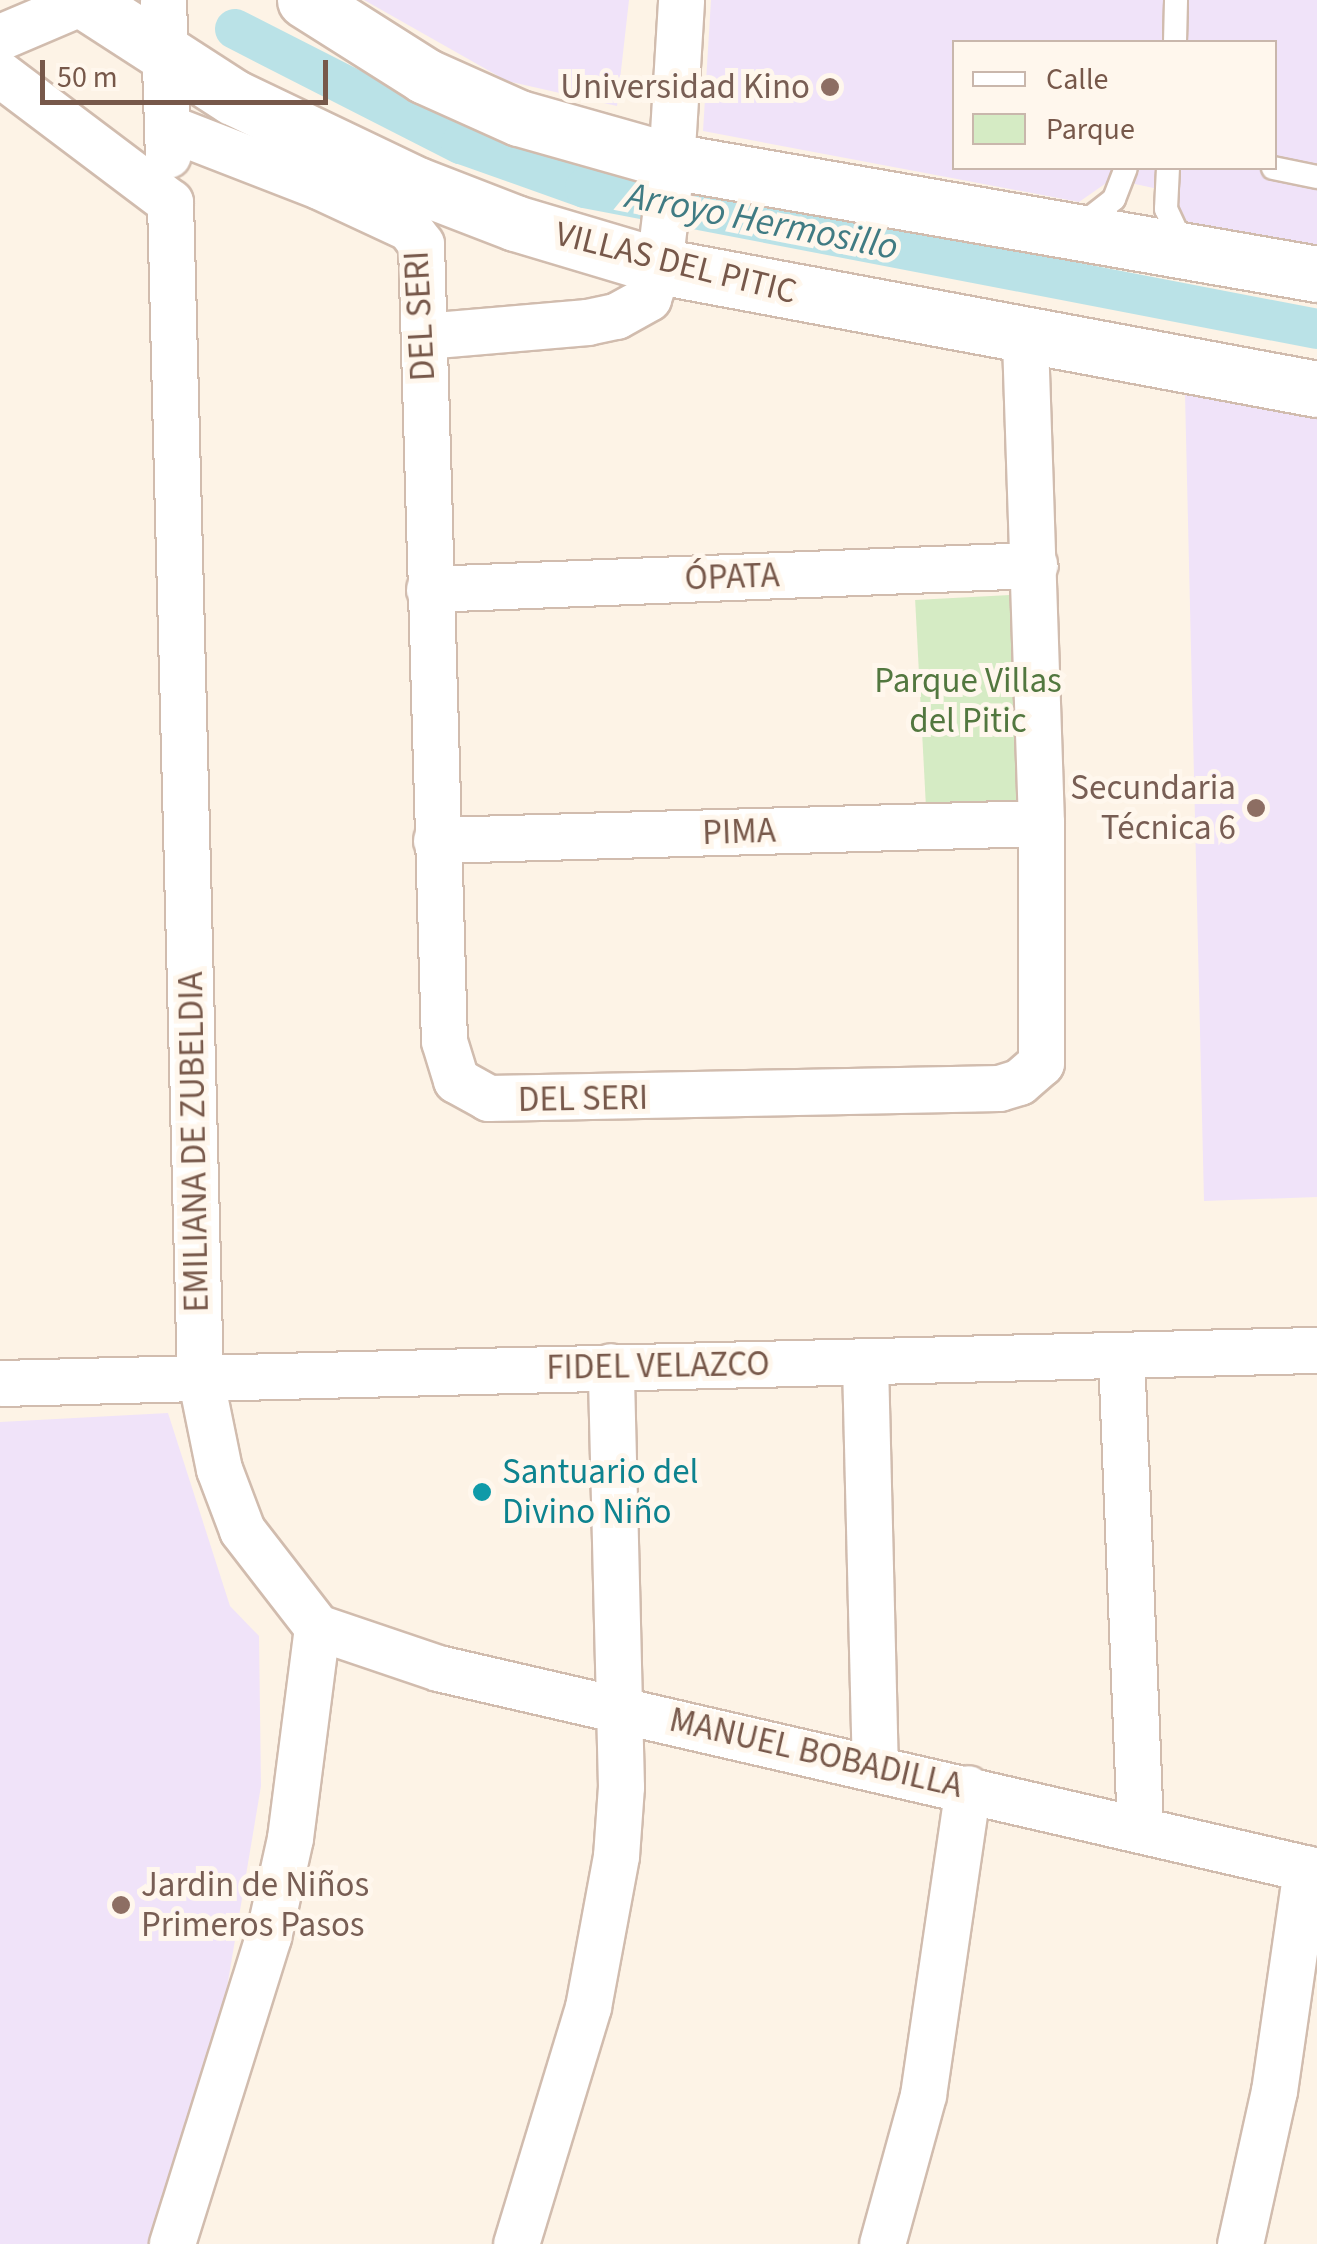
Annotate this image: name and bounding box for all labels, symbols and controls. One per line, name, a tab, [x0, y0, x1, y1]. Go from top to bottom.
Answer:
scale bar	[45, 40, 332, 102]
legend	[952, 40, 1277, 170]
text: 50 m	[57, 56, 118, 99]
text: Calle	[1046, 58, 1108, 101]
place label: Universidad Kino	[560, 66, 810, 108]
marker: Universidad Kino	[819, 76, 841, 98]
text: Parque	[1046, 108, 1135, 151]
water label: Arroyo Hermosillo	[622, 173, 902, 271]
street label: VILLAS DEL PITIC	[551, 213, 801, 313]
street label: DEL SERI	[396, 250, 444, 382]
street label: ÓPATA	[684, 554, 780, 600]
park label: Parque Villas del Pitic	[874, 660, 1062, 742]
place label: Secundaria Técnica 6	[1070, 767, 1236, 849]
marker: Secundaria Técnica 6	[1245, 797, 1267, 819]
street label: PIMA	[702, 810, 776, 854]
street label: EMILIANA DE ZUBELDIA	[170, 971, 218, 1313]
street label: DEL SERI	[518, 1077, 648, 1121]
street label: FIDEL VELAZCO	[546, 1343, 770, 1389]
place label: Santuario del Divino Niño	[502, 1451, 698, 1533]
marker: Santuario del Divino Niño	[471, 1481, 493, 1503]
street label: MANUEL BOBADILLA	[665, 1699, 967, 1807]
place label: Jardin de Niños Primeros Pasos	[141, 1864, 369, 1946]
marker: Jardin de Niños Primeros Pasos	[110, 1894, 132, 1916]

